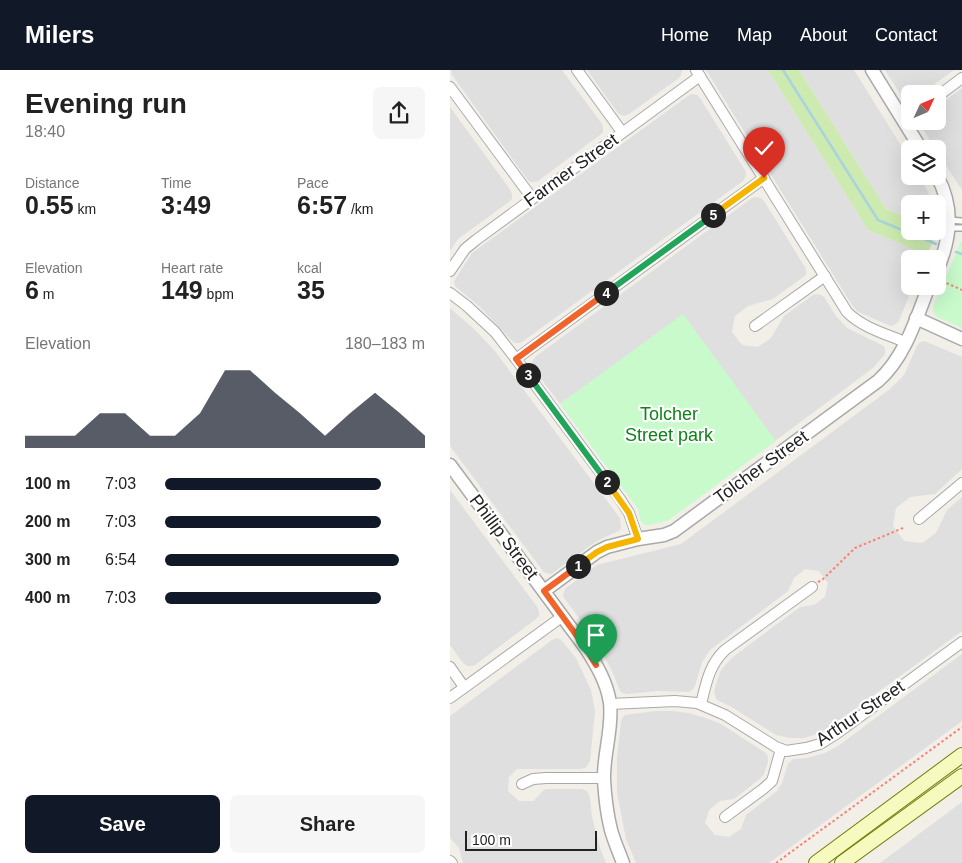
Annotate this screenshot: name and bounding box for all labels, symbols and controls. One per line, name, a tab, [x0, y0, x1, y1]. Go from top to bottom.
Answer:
text: Milers	[25, 21, 94, 48]
text: Home	[661, 25, 709, 45]
text: Map	[737, 25, 772, 45]
text: About	[800, 25, 847, 45]
text: Contact	[875, 25, 937, 45]
north arrow	[901, 85, 946, 130]
map controls	[901, 85, 946, 295]
button: share	[373, 87, 425, 139]
text: Evening run	[25, 88, 187, 119]
text: 18:40	[25, 123, 65, 140]
pin	[743, 127, 785, 178]
street label: Farmer Street	[520, 129, 622, 211]
icon: check	[750, 134, 778, 162]
button: layers	[901, 140, 946, 185]
text: Distance	[25, 175, 79, 191]
text: Time	[161, 175, 192, 191]
text: Pace	[297, 175, 329, 191]
text: 0.55	[25, 191, 74, 219]
text: 3:49	[161, 191, 211, 219]
text: 6:57	[297, 191, 347, 219]
button: +	[901, 195, 946, 240]
text: km	[74, 201, 96, 217]
text: /km	[347, 201, 374, 217]
pin: 5	[700, 202, 726, 228]
text: 5	[710, 207, 717, 223]
button: −	[901, 250, 946, 295]
text: Elevation	[25, 260, 83, 276]
text: Heart rate	[161, 260, 223, 276]
text: kcal	[297, 260, 322, 276]
text: 6	[25, 276, 39, 304]
text: 149	[161, 276, 203, 304]
text: 35	[297, 276, 325, 304]
pin: 4	[594, 280, 618, 306]
text: 4	[603, 285, 610, 301]
text: m	[39, 286, 54, 302]
text: bpm	[203, 286, 234, 302]
text: Elevation	[25, 335, 91, 352]
text: 180–183 m	[345, 335, 425, 352]
pin: 3	[516, 362, 540, 388]
text: 3	[525, 367, 532, 383]
park label: Tolcher Street park	[625, 404, 714, 445]
street label: Tolcher Street	[710, 426, 812, 508]
pin: 2	[594, 470, 620, 494]
text: 2	[604, 474, 611, 490]
text: 100 m	[25, 475, 70, 492]
text: 7:03	[105, 475, 136, 492]
street label: Phillip Street	[466, 491, 542, 583]
text: 200 m	[25, 513, 70, 530]
text: 7:03	[105, 513, 136, 530]
text: 300 m	[25, 551, 70, 568]
text: 6:54	[105, 551, 136, 568]
pin: 1	[566, 554, 590, 578]
text: 1	[575, 558, 582, 574]
text: 400 m	[25, 589, 70, 606]
text: 7:03	[105, 589, 136, 606]
pin	[575, 614, 617, 665]
icon: arrive	[582, 621, 610, 649]
street label: Arthur Street	[812, 676, 908, 750]
button: Save	[25, 795, 220, 853]
button: Share	[230, 795, 425, 853]
scale bar	[465, 828, 598, 851]
text: 100 m	[472, 832, 511, 848]

